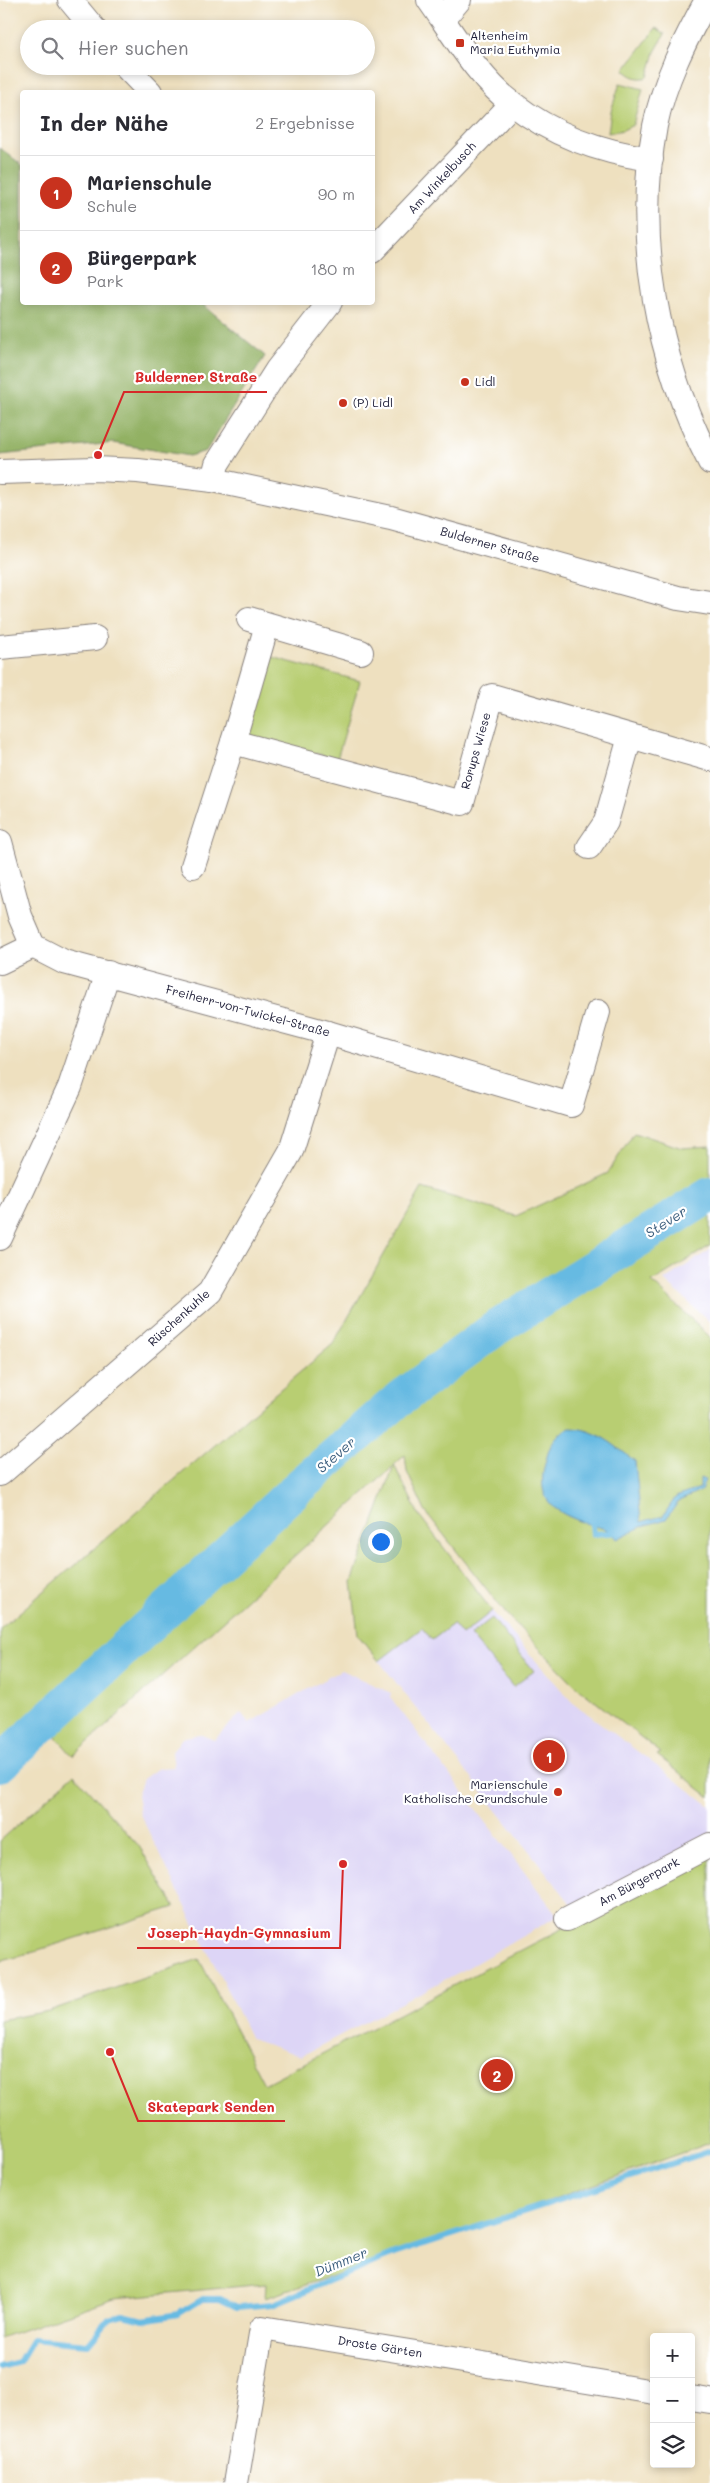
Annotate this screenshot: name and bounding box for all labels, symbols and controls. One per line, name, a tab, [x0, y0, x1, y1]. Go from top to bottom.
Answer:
search box	[20, 20, 375, 75]
place label: Altenheim Maria Euthymia	[470, 27, 561, 57]
icon: search	[38, 34, 66, 62]
text: Hier suchen	[78, 35, 189, 60]
marker: Altenheim Maria Euthymia	[454, 37, 466, 49]
text: In der Nähe	[40, 109, 168, 136]
text: 2 Ergebnisse	[255, 112, 355, 133]
street label: Am Winkelbusch	[404, 138, 479, 217]
text: Marienschule	[87, 170, 212, 195]
text: 1	[52, 183, 60, 204]
text: 90 m	[318, 183, 355, 204]
text: Schule	[87, 195, 137, 216]
text: Bürgerpark	[87, 245, 197, 270]
text: 2	[52, 258, 60, 279]
text: 180 m	[310, 258, 355, 279]
text: Park	[87, 270, 123, 291]
callout: Bulderner Straße	[124, 363, 267, 392]
text: Bulderner Straße	[135, 367, 257, 386]
place label: Lidl	[475, 373, 496, 389]
marker: Lidl	[459, 376, 471, 388]
place label: (P) Lidl	[353, 394, 393, 410]
marker: (P) Lidl	[337, 397, 349, 409]
street label: Bulderner Straße	[439, 522, 542, 566]
street label: Rorups Wiese	[456, 710, 494, 791]
street label: Freiherr-von-Twickel-Straße	[164, 980, 332, 1040]
water label: Stever	[641, 1201, 690, 1242]
street label: Rüschenkuhle	[144, 1285, 213, 1349]
water label: Stever	[312, 1432, 359, 1477]
your location	[368, 1529, 394, 1555]
pin: 1	[533, 1737, 565, 1775]
place label: Marienschule Katholische Grundschule	[404, 1776, 548, 1806]
marker: Marienschule Katholische Grundschule	[552, 1786, 564, 1798]
street label: Am Bürgerpark	[595, 1853, 682, 1909]
callout: Joseph-Haydn-Gymnasium	[137, 1919, 340, 1948]
text: Joseph-Haydn-Gymnasium	[147, 1923, 331, 1942]
pin: 2	[481, 2056, 513, 2094]
callout: Skatepark Senden	[138, 2092, 285, 2121]
text: Skatepark Senden	[147, 2097, 275, 2116]
water label: Dümmer	[312, 2242, 370, 2281]
street label: Droste Gärten	[337, 2331, 424, 2361]
map controls	[650, 2333, 695, 2468]
button: +	[650, 2333, 695, 2378]
button: −	[650, 2378, 695, 2423]
button: layers	[650, 2423, 695, 2468]

